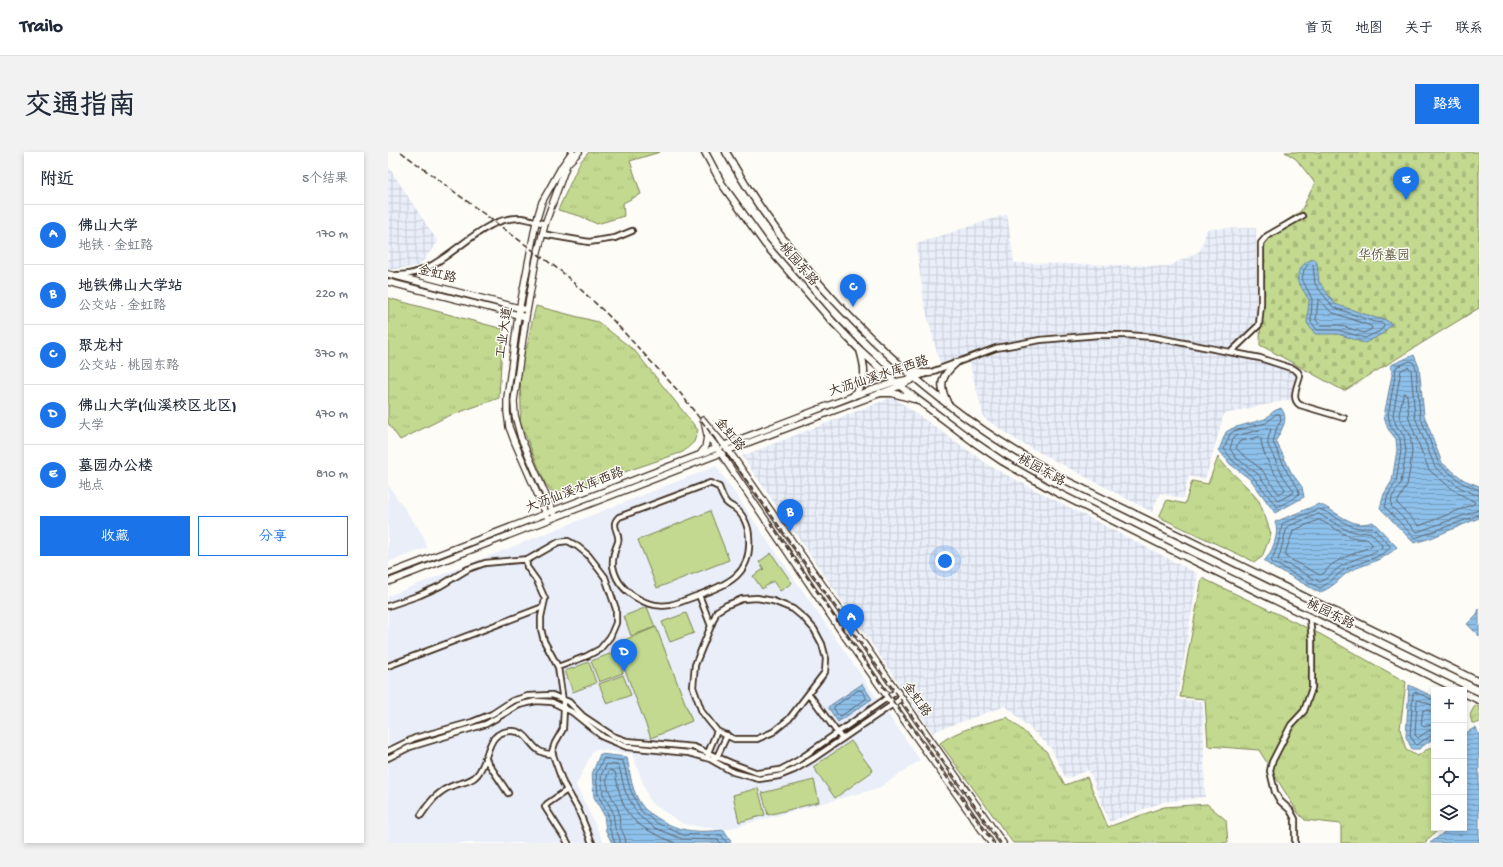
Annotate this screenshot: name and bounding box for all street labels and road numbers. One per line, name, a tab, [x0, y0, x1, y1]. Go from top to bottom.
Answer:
street label: 桃园东路	[775, 239, 822, 290]
street label: 金虹路	[416, 262, 458, 287]
street label: 工业大道	[493, 306, 516, 360]
street label: 大沥仙溪水库西路	[827, 353, 931, 400]
street label: 金虹路	[711, 414, 748, 455]
street label: 桃园东路	[1015, 450, 1068, 490]
street label: 大沥仙溪水库西路	[523, 464, 626, 517]
street label: 桃园东路	[1303, 595, 1358, 633]
street label: 金虹路	[899, 679, 934, 720]

